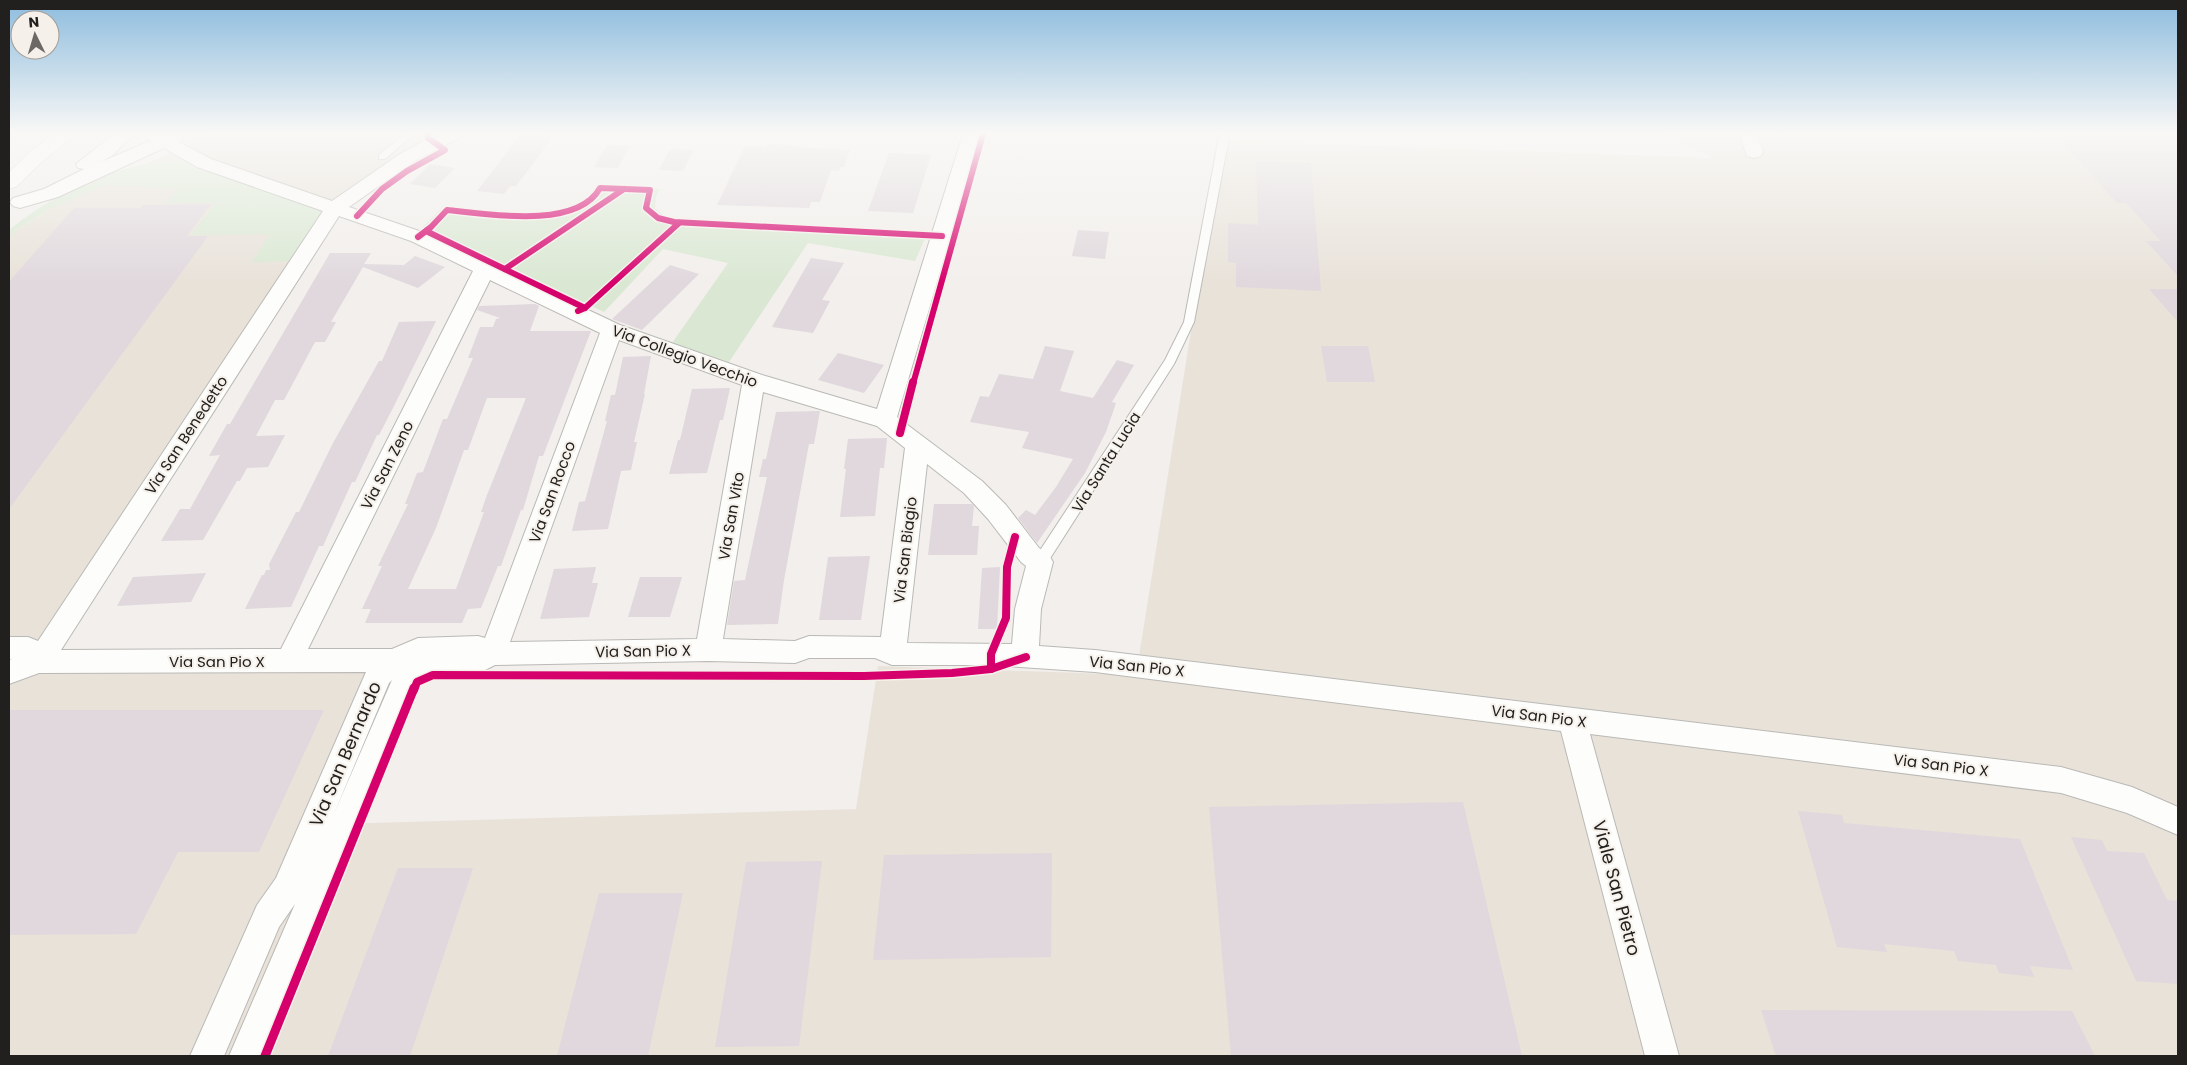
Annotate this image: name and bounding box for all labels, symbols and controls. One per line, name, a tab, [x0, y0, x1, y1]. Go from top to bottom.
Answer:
north arrow	[10, 10, 60, 60]
text: N	[28, 12, 40, 32]
street label: Via Collegio Vecchio	[609, 320, 761, 392]
street label: Via San Benedetto	[140, 371, 232, 499]
street label: Via Santa Lucia	[1067, 408, 1145, 516]
street label: Via San Zeno	[356, 417, 418, 513]
street label: Via San Rocco	[524, 438, 580, 546]
street label: Via San Vito	[713, 470, 749, 562]
street label: Via San Biagio	[888, 496, 922, 604]
street label: Via San Pio X	[595, 640, 691, 662]
street label: Via San Pio X	[169, 651, 265, 672]
street label: Via San Pio X	[1088, 651, 1186, 681]
street label: Via San Bernardo	[303, 677, 387, 831]
street label: Via San Pio X	[1490, 700, 1588, 732]
street label: Via San Pio X	[1892, 749, 1990, 781]
street label: Viale San Pietro	[1587, 818, 1647, 958]

